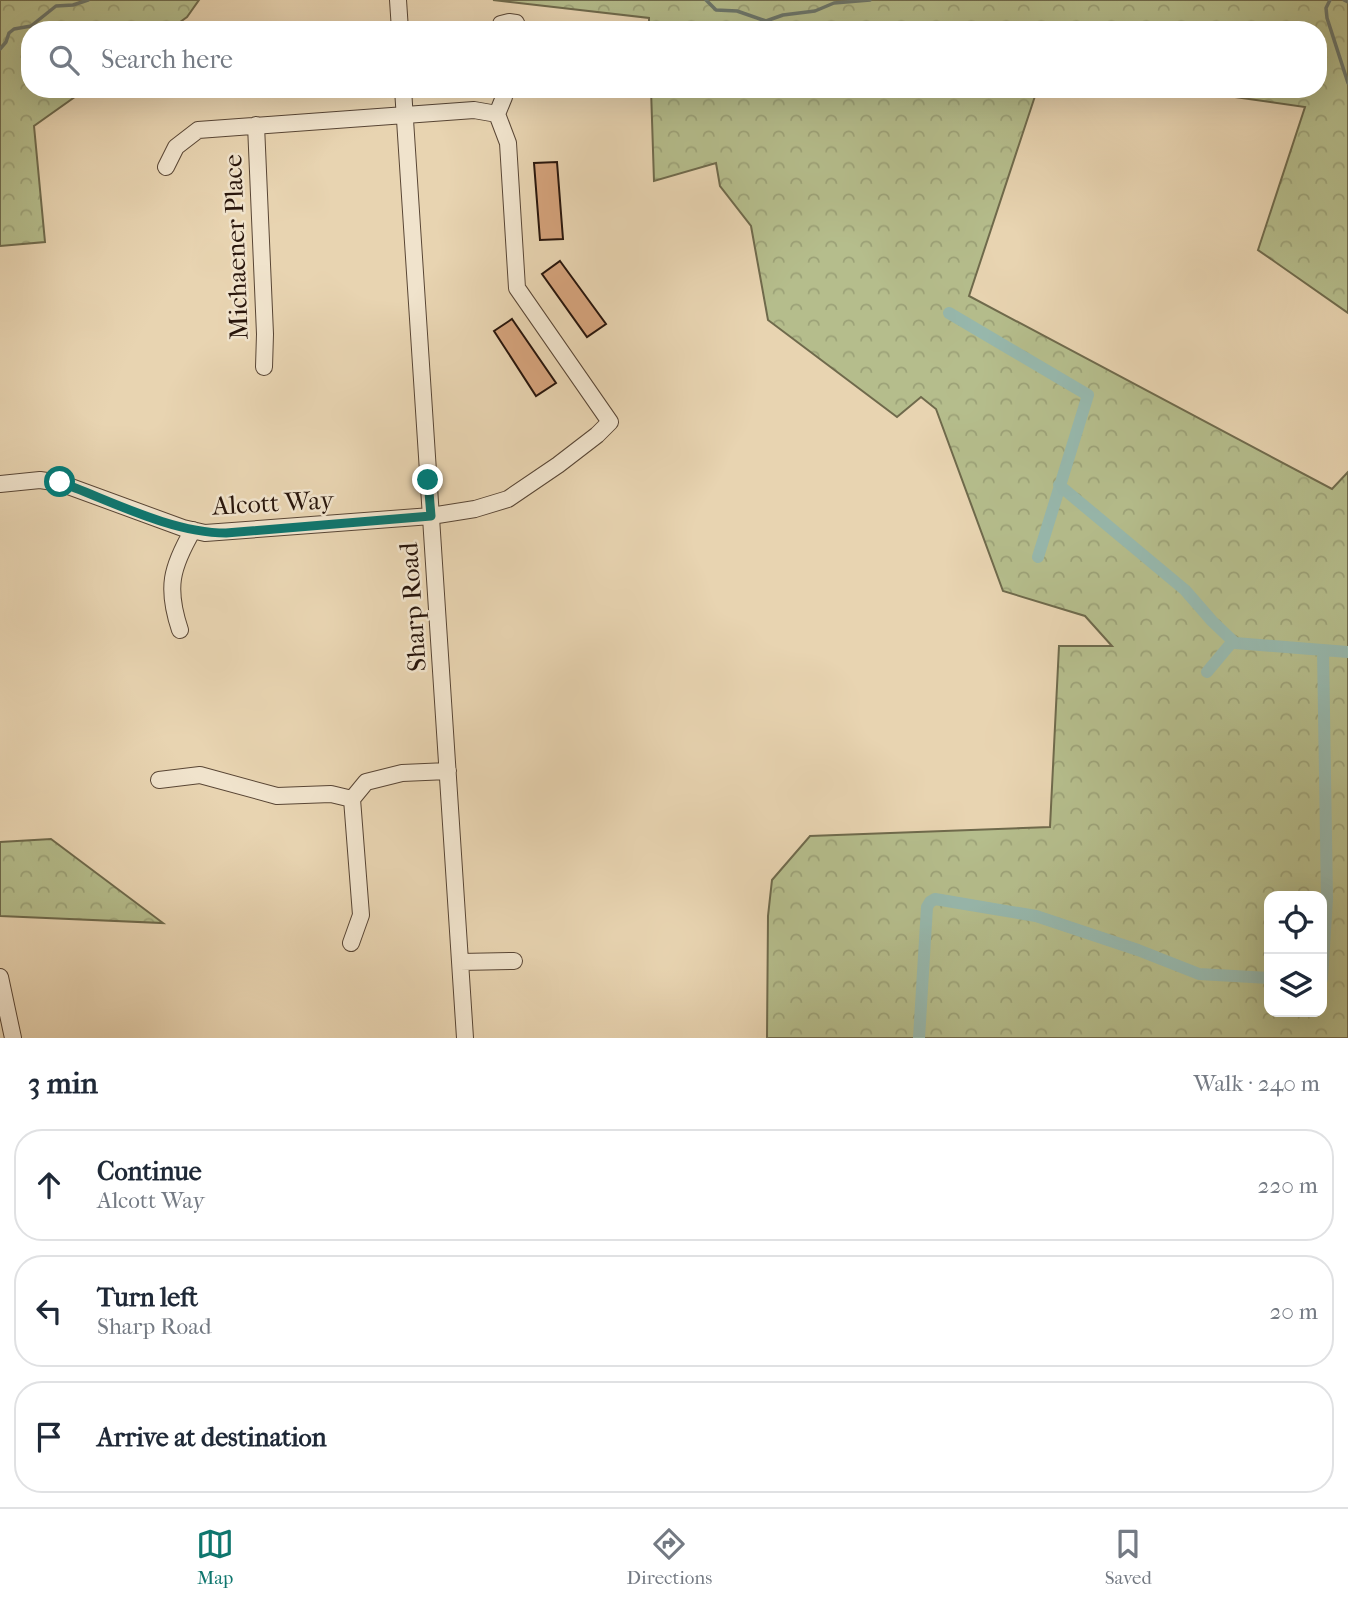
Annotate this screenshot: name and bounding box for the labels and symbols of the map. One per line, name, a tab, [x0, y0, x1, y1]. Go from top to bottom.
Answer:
street label: Michaener Place	[217, 153, 255, 340]
route end	[412, 464, 443, 495]
route start	[44, 466, 75, 497]
street label: Alcott Way	[210, 484, 336, 522]
street label: Sharp Road	[393, 541, 433, 673]

